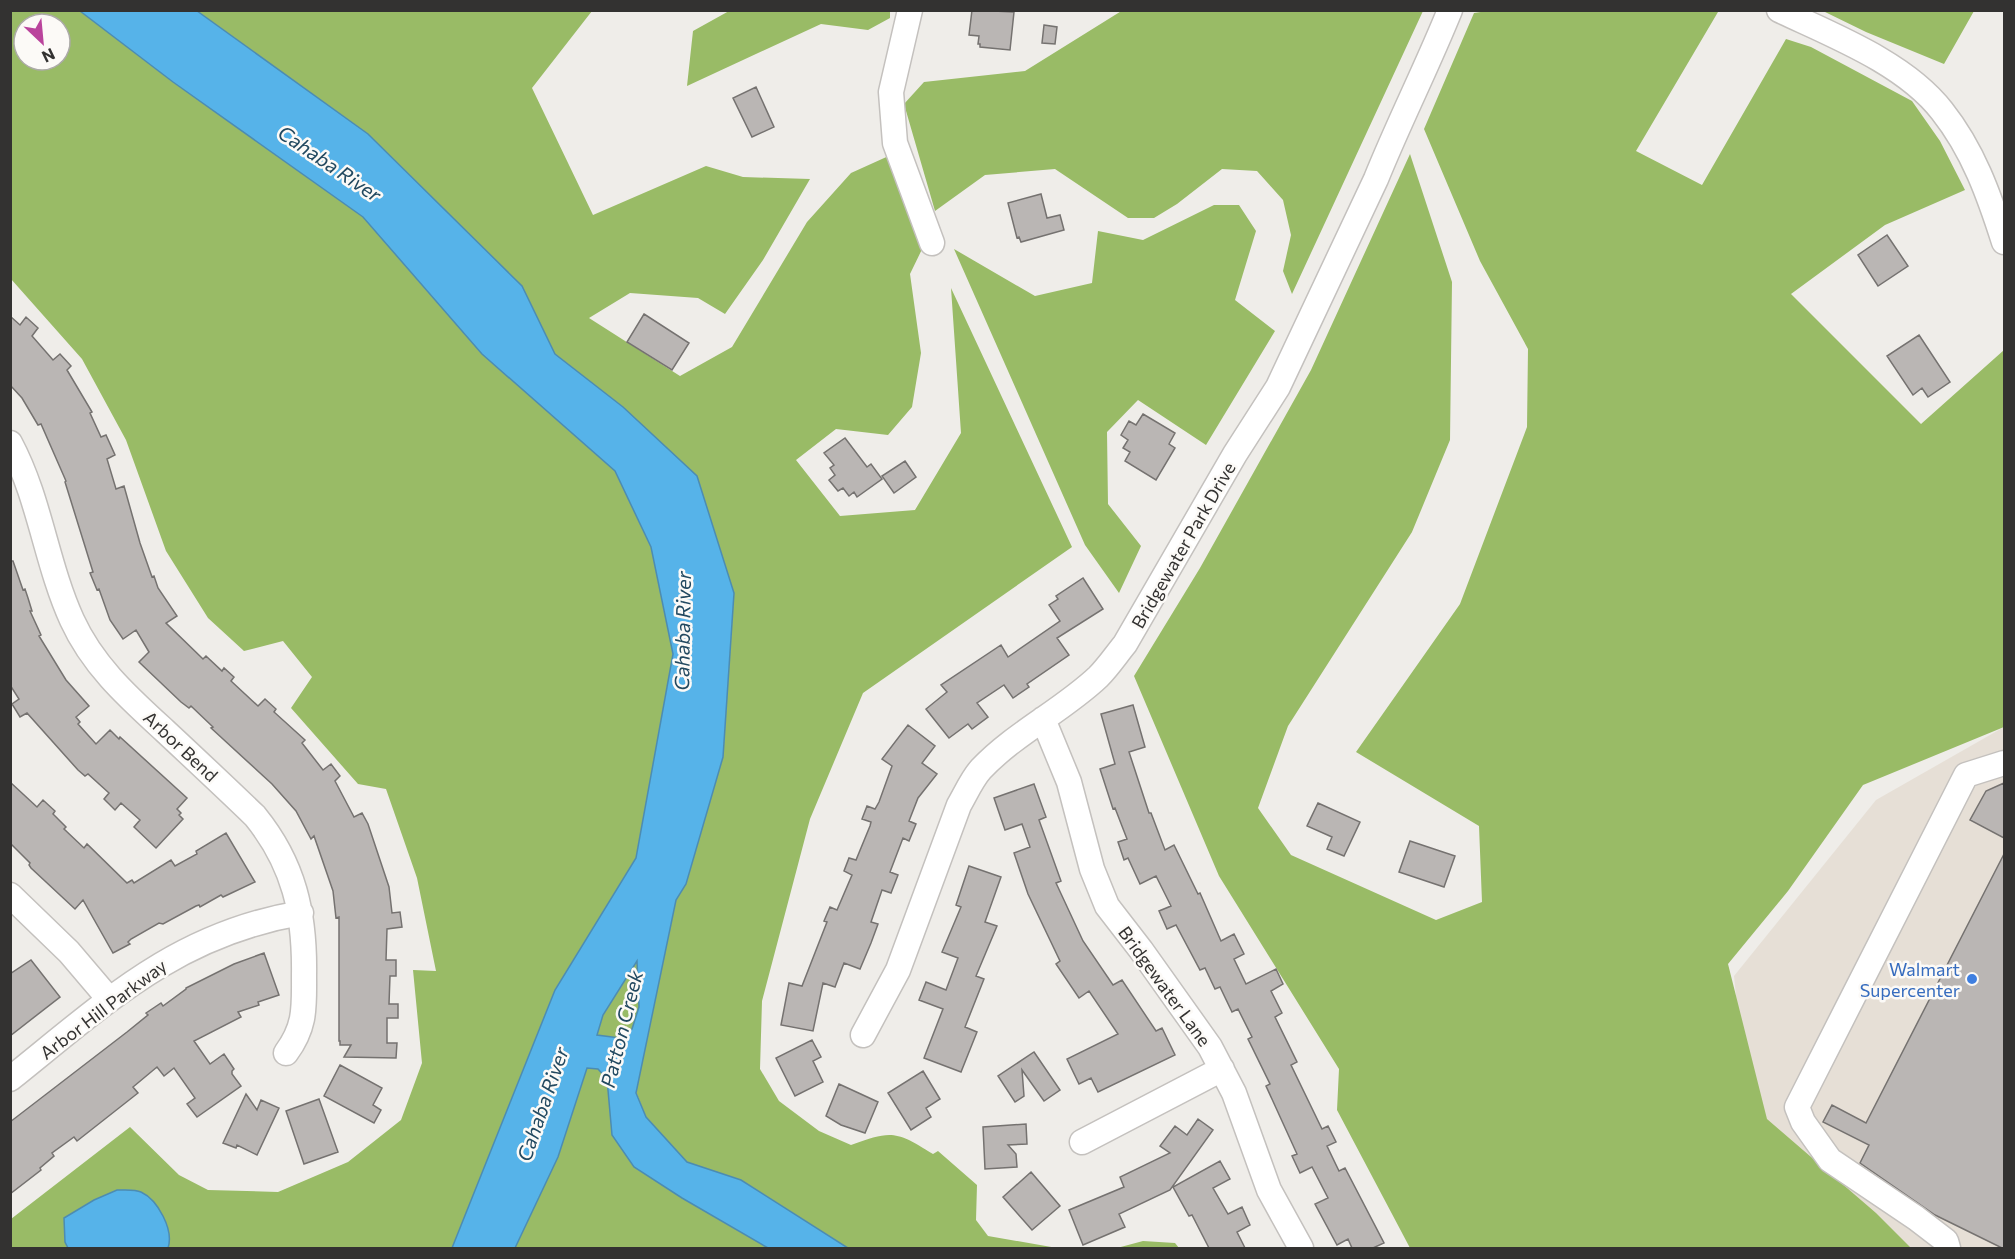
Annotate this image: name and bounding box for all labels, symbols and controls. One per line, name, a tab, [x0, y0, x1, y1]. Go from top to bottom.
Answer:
north arrow	[12, 12, 72, 72]
text: N	[39, 45, 58, 67]
water label: Cahaba River	[274, 120, 387, 207]
street label: Bridgewater Park Drive	[1126, 458, 1240, 632]
water label: Cahaba River	[669, 570, 695, 691]
street label: Arbor Bend	[139, 706, 223, 786]
street label: Bridgewater Lane	[1114, 922, 1216, 1050]
street label: Arbor Hill Parkway	[35, 954, 171, 1064]
place label: Walmart Supercenter	[1860, 958, 1960, 1001]
water label: Patton Creek	[595, 967, 647, 1090]
marker: Walmart Supercenter	[1965, 972, 1979, 986]
water label: Cahaba River	[511, 1043, 573, 1164]

